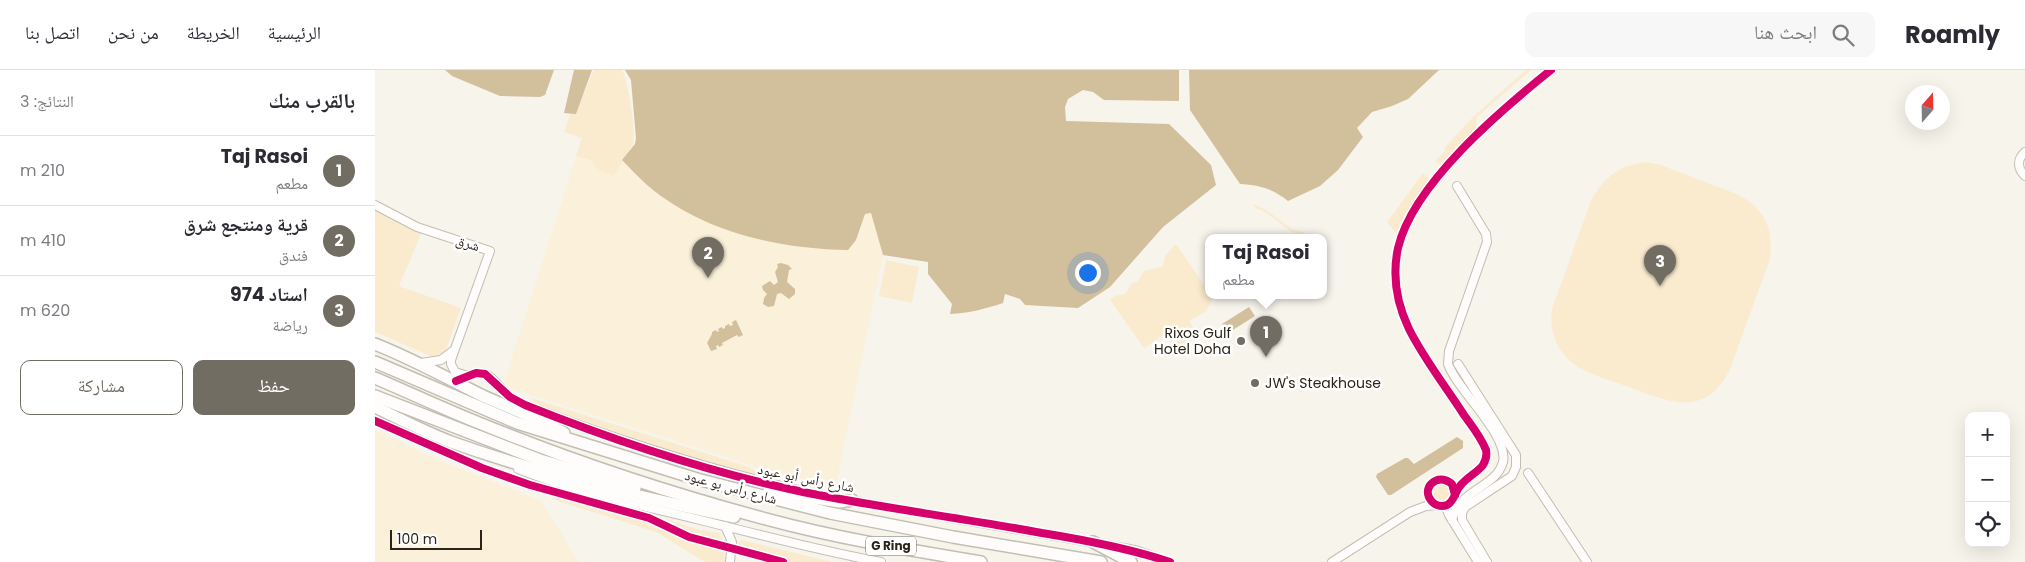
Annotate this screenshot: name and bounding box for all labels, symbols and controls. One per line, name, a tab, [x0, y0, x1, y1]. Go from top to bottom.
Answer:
search box	[1525, 12, 1875, 57]
text: Roamly	[1905, 18, 2000, 51]
text: ابحث هنا	[1754, 19, 1817, 46]
text: اتصل بنا	[25, 20, 80, 45]
text: من نحن	[108, 20, 159, 45]
text: الخريطة	[187, 20, 240, 45]
text: الرئيسية	[268, 20, 321, 45]
icon: search	[1829, 21, 1857, 49]
north arrow	[1905, 85, 1950, 130]
text: بالقرب منك	[269, 86, 355, 115]
text: النتائج: 3	[20, 90, 74, 113]
text: Taj Rasoi	[221, 143, 308, 170]
text: 210 m	[20, 159, 65, 182]
text: 1	[336, 159, 342, 182]
text: مطعم	[276, 172, 308, 195]
text: قرية ومنتجع شرق	[183, 211, 308, 238]
text: 410 m	[20, 229, 66, 252]
text: 2	[334, 229, 344, 252]
street label: شرق	[454, 230, 482, 256]
popup	[1205, 234, 1327, 299]
pin: 2	[692, 237, 724, 278]
text: Taj Rasoi	[1222, 239, 1310, 266]
text: فندق	[279, 244, 308, 267]
pin: 3	[1644, 245, 1676, 286]
your location	[1075, 260, 1101, 286]
text: مطعم	[1222, 268, 1255, 291]
text: استاد 974	[230, 281, 308, 308]
text: 620 m	[20, 299, 70, 322]
text: 3	[334, 299, 344, 322]
text: رياضة	[272, 314, 308, 337]
pin: 1	[1250, 316, 1282, 357]
place label: Rixos Gulf Hotel Doha	[1154, 323, 1231, 359]
marker: Rixos Gulf Hotel Doha	[1235, 335, 1247, 347]
button: مشاركة	[20, 360, 183, 415]
button: حفظ	[193, 360, 355, 415]
place label: JW's Steakhouse	[1265, 373, 1381, 393]
marker: JW's Steakhouse	[1249, 377, 1261, 389]
map controls	[1965, 412, 2010, 547]
button: +	[1965, 412, 2010, 457]
button: −	[1965, 457, 2010, 502]
street label: شارع رأس أبو عبود	[756, 459, 856, 497]
street label: شارع رأس بو عبود	[683, 465, 779, 509]
button: locate	[1965, 502, 2010, 547]
scale bar	[390, 527, 483, 550]
text: 100 m	[397, 529, 437, 549]
road number: G Ring	[866, 536, 916, 556]

